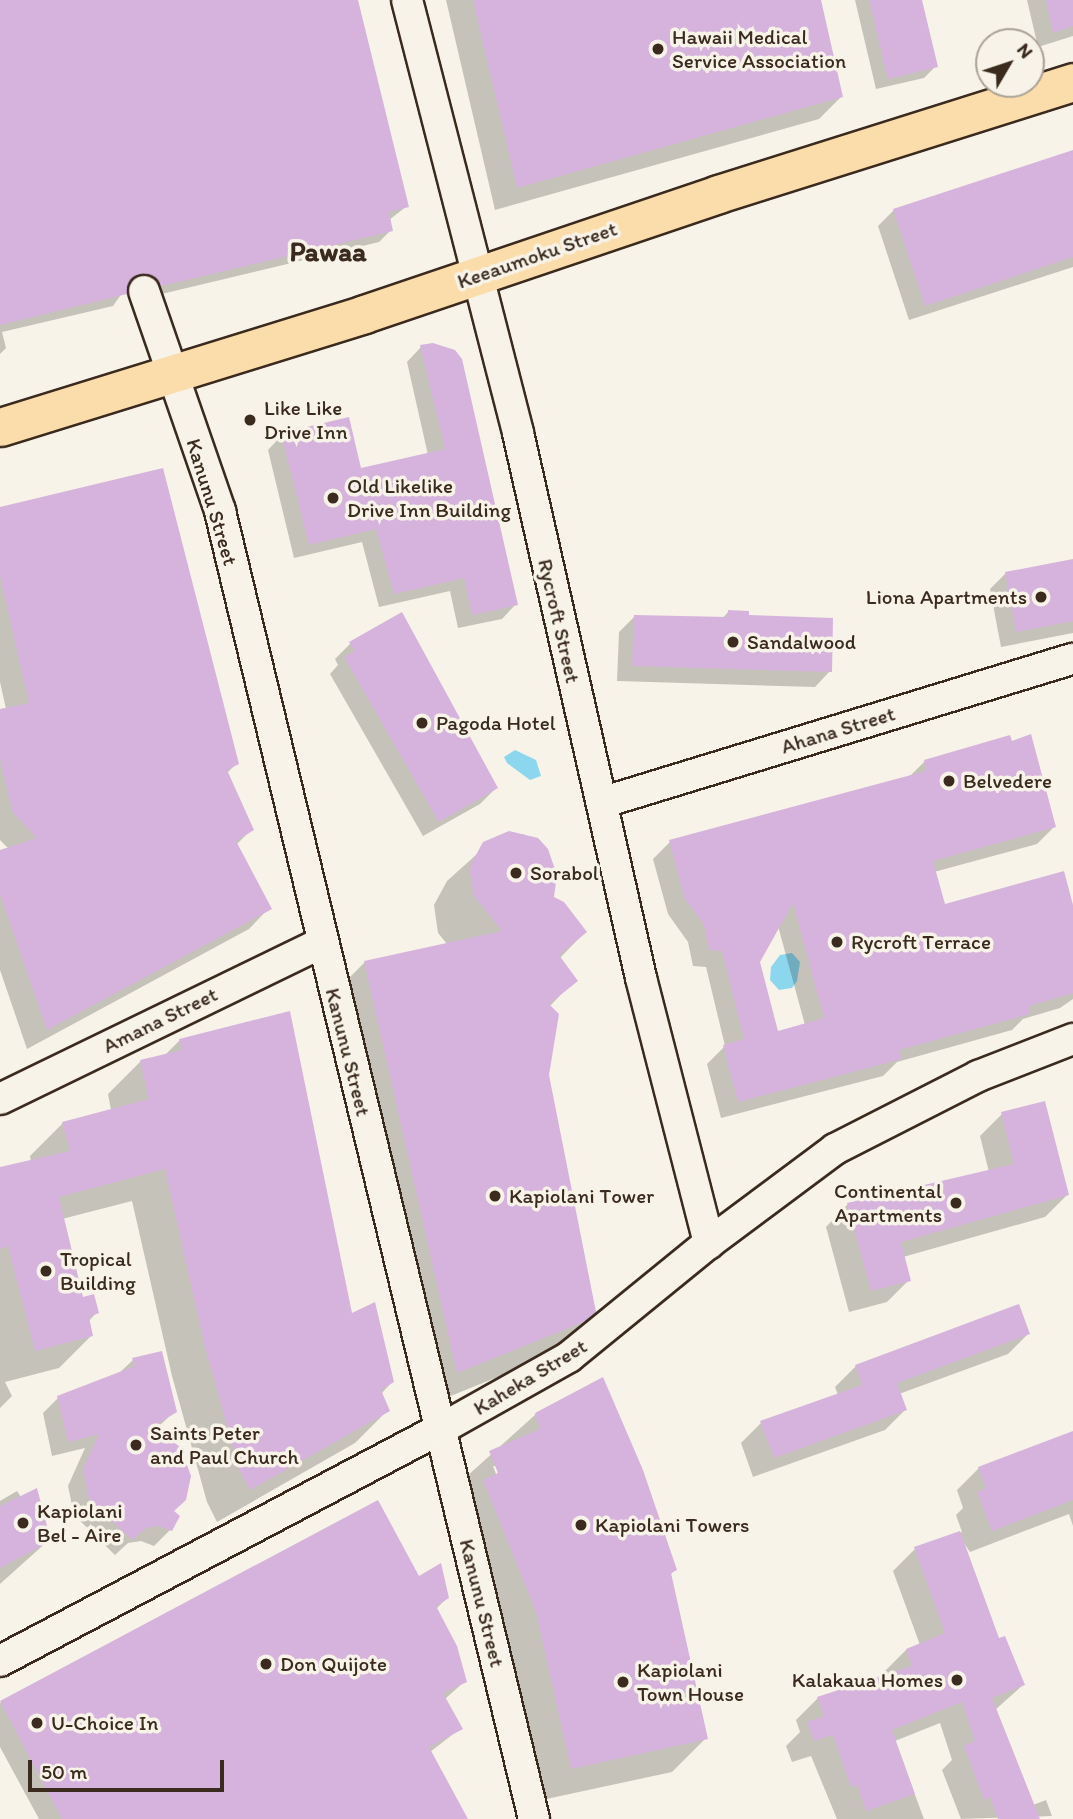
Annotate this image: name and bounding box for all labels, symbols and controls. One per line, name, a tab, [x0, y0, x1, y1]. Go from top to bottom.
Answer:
place label: Hawaii Medical Service Association	[672, 24, 846, 74]
north arrow	[975, 28, 1045, 98]
text: N	[1012, 39, 1038, 63]
marker: Hawaii Medical Service Association	[650, 41, 666, 57]
street label: Keeaumoku Street	[454, 216, 620, 294]
district label: Pawaa	[289, 234, 367, 268]
place label: Like Like Drive Inn	[264, 395, 347, 445]
marker: Like Like Drive Inn	[242, 412, 258, 428]
street label: Kanunu Street	[181, 436, 243, 568]
place label: Old Likelike Drive Inn Building	[347, 473, 510, 523]
marker: Old Likelike Drive Inn Building	[325, 490, 341, 506]
street label: Rycroft Street	[532, 556, 586, 686]
place label: Liona Apartments	[865, 584, 1027, 610]
marker: Liona Apartments	[1033, 589, 1049, 605]
place label: Sandalwood	[747, 629, 856, 655]
marker: Sandalwood	[725, 634, 741, 650]
street label: Ahana Street	[778, 701, 898, 759]
place label: Pagoda Hotel	[436, 710, 556, 736]
marker: Pagoda Hotel	[414, 715, 430, 731]
place label: Belvedere	[963, 768, 1052, 794]
marker: Belvedere	[941, 773, 957, 789]
place label: Sorabol	[530, 860, 599, 886]
marker: Sorabol	[508, 865, 524, 881]
place label: Rycroft Terrace	[851, 929, 988, 955]
marker: Rycroft Terrace	[829, 934, 845, 950]
street label: Amana Street	[99, 982, 221, 1058]
street label: Kanunu Street	[320, 986, 376, 1118]
place label: Continental Apartments	[834, 1178, 942, 1228]
place label: Kapiolani Tower	[509, 1183, 652, 1209]
marker: Kapiolani Tower	[487, 1188, 503, 1204]
marker: Continental Apartments	[948, 1195, 964, 1211]
place label: Tropical Building	[60, 1246, 136, 1296]
marker: Tropical Building	[38, 1263, 54, 1279]
street label: Kaheka Street	[469, 1333, 591, 1421]
place label: Saints Peter and Paul Church	[150, 1420, 299, 1470]
marker: Saints Peter and Paul Church	[128, 1437, 144, 1453]
place label: Kapiolani Bel - Aire	[37, 1498, 123, 1548]
place label: Kapiolani Towers	[595, 1512, 748, 1538]
marker: Kapiolani Bel - Aire	[15, 1515, 31, 1531]
marker: Kapiolani Towers	[573, 1517, 589, 1533]
street label: Kanunu Street	[454, 1537, 510, 1669]
place label: Don Quijote	[280, 1651, 387, 1677]
marker: Don Quijote	[258, 1656, 274, 1672]
place label: Kapiolani Town House	[637, 1657, 744, 1707]
place label: Kalakaua Homes	[792, 1667, 943, 1693]
marker: Kalakaua Homes	[949, 1672, 965, 1688]
marker: Kapiolani Town House	[615, 1674, 631, 1690]
place label: U-Choice In	[51, 1710, 158, 1736]
marker: U-Choice In	[29, 1715, 45, 1731]
scale bar	[32, 1745, 228, 1789]
text: 50 m	[41, 1759, 87, 1784]

